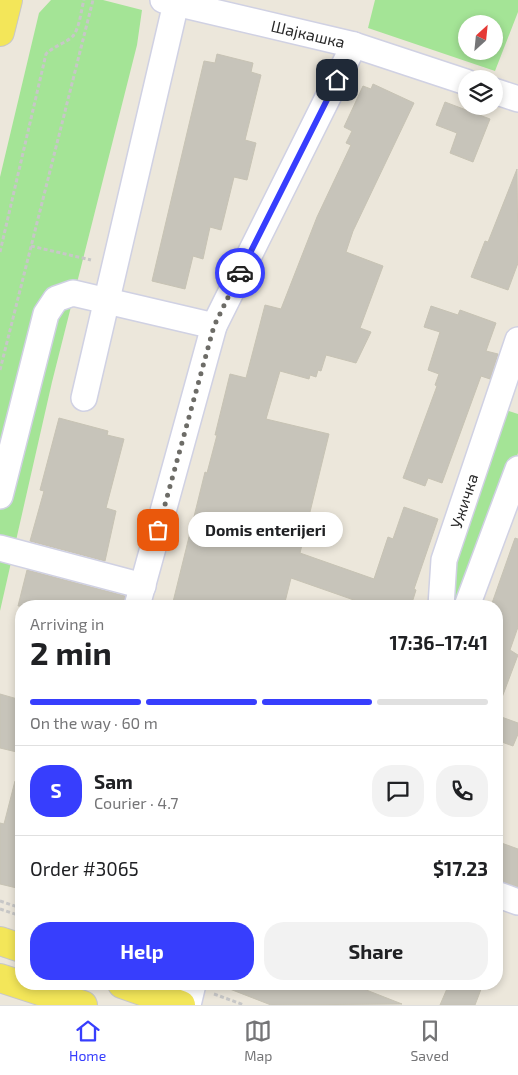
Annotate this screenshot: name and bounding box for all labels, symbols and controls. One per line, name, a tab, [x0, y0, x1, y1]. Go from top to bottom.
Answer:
north arrow	[458, 15, 502, 60]
map controls	[458, 15, 503, 115]
street label: Шајкашка	[269, 16, 347, 52]
pin	[316, 59, 358, 101]
icon: home	[323, 66, 351, 94]
button: layers	[458, 70, 503, 115]
courier	[215, 248, 265, 298]
icon: car	[226, 259, 254, 287]
street label: Ужичка	[446, 471, 481, 531]
pin	[137, 509, 179, 551]
callout: Domis enterijeri	[188, 512, 343, 548]
icon: bag	[144, 516, 172, 544]
text: Domis enterijeri	[205, 520, 326, 539]
text: Arriving in	[30, 614, 104, 633]
text: 17:36–17:41	[389, 631, 488, 654]
text: 2 min	[30, 633, 112, 671]
text: On the way · 60 m	[30, 713, 158, 732]
button: chat	[372, 765, 424, 817]
button: phone	[436, 765, 488, 817]
text: Sam	[94, 770, 133, 793]
text: S	[50, 779, 62, 802]
text: Courier · 4.7	[94, 793, 178, 812]
text: Order #3065	[30, 857, 139, 880]
text: $17.23	[433, 857, 488, 880]
button: Help	[30, 922, 254, 980]
button: Share	[264, 922, 488, 980]
tab: Home	[69, 1017, 106, 1064]
tab: Map	[244, 1017, 272, 1064]
tab: Saved	[411, 1017, 449, 1064]

